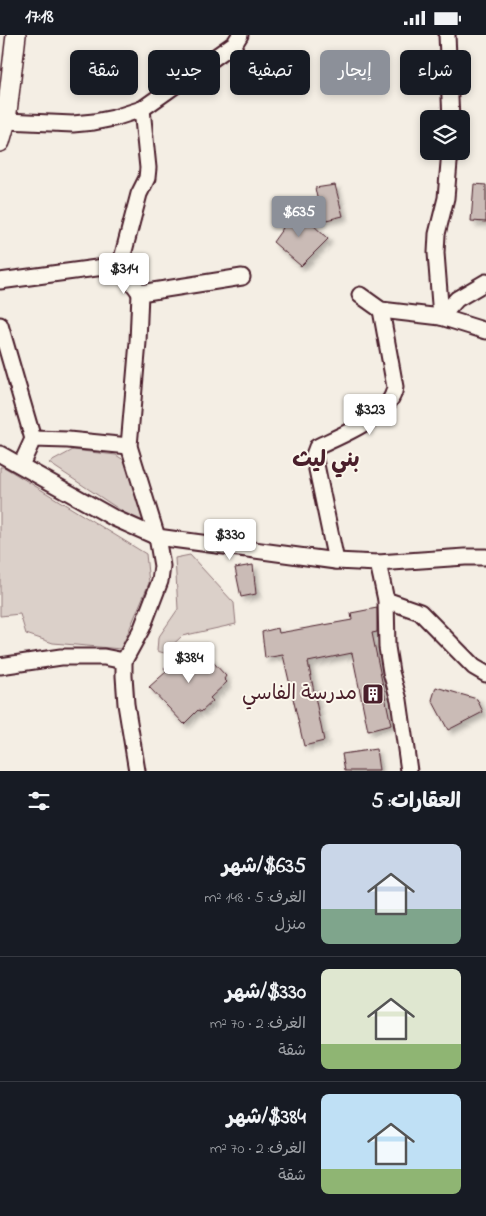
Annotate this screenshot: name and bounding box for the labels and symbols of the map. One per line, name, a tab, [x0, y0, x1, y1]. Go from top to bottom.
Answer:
pin: $635	[269, 195, 329, 238]
pin: $314	[94, 253, 154, 295]
pin: $323	[340, 393, 400, 436]
district label: بني ليث	[292, 445, 360, 478]
pin: $330	[200, 519, 260, 561]
pin: $384	[159, 641, 219, 684]
place label: مدرسة الفاسي	[242, 680, 357, 710]
building icon: مدرسة الفاسي	[361, 682, 385, 706]

